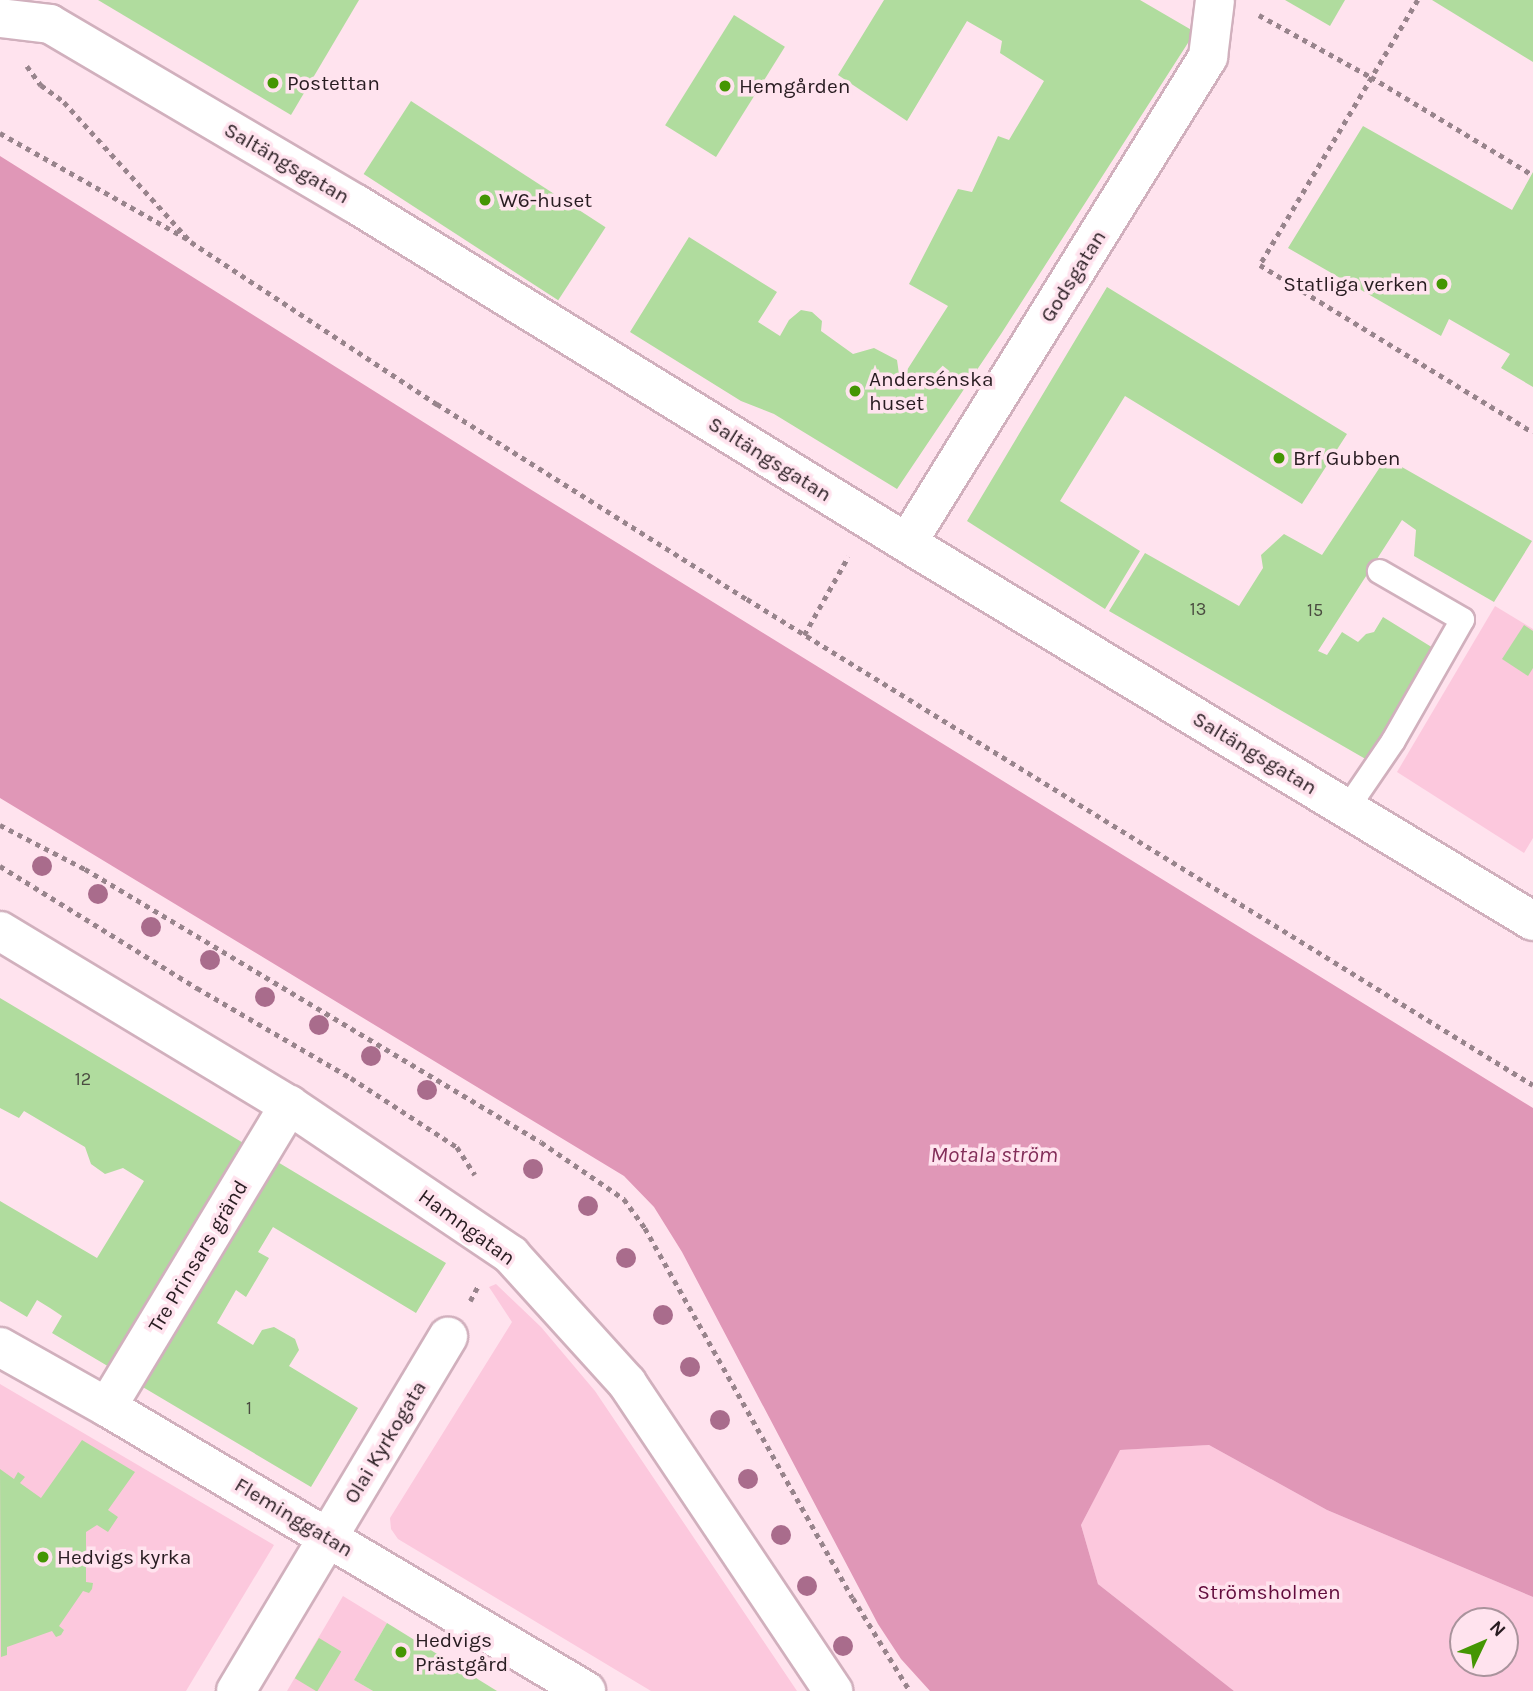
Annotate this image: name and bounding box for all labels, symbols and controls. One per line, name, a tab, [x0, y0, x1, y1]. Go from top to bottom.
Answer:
place label: Postettan	[287, 70, 380, 96]
place label: Hemgården	[739, 73, 850, 99]
marker: Postettan	[265, 75, 281, 91]
marker: Hemgården	[717, 78, 733, 94]
street label: Saltängsgatan	[220, 117, 354, 209]
place label: W6-huset	[499, 187, 592, 213]
marker: W6-huset	[477, 192, 493, 208]
street label: Godsgatan	[1035, 225, 1111, 327]
place label: Statliga verken	[1283, 271, 1428, 297]
marker: Statliga verken	[1434, 276, 1450, 292]
place label: Andersénska huset	[869, 366, 993, 416]
marker: Andersénska huset	[847, 383, 863, 399]
street label: Saltängsgatan	[704, 411, 836, 507]
place label: Brf Gubben	[1293, 445, 1400, 471]
marker: Brf Gubben	[1271, 450, 1287, 466]
house number: 13	[1190, 598, 1206, 620]
house number: 15	[1307, 599, 1323, 621]
street label: Saltängsgatan	[1188, 706, 1322, 800]
house number: 12	[75, 1068, 91, 1090]
water label: Motala ström	[930, 1141, 1058, 1169]
street label: Tre Prinsars gränd	[143, 1175, 253, 1337]
street label: Hamngatan	[414, 1183, 520, 1271]
street label: Olai Kyrkogata	[339, 1376, 431, 1508]
house number: 1	[246, 1397, 252, 1419]
street label: Fleminggatan	[230, 1472, 358, 1562]
place label: Hedvigs kyrka	[57, 1544, 191, 1570]
marker: Hedvigs kyrka	[35, 1549, 51, 1565]
park label: Strömsholmen	[1197, 1579, 1341, 1605]
north arrow	[1449, 1607, 1519, 1677]
text: N	[1485, 1616, 1510, 1641]
place label: Hedvigs Prästgård	[415, 1627, 508, 1677]
marker: Hedvigs Prästgård	[393, 1644, 409, 1660]

